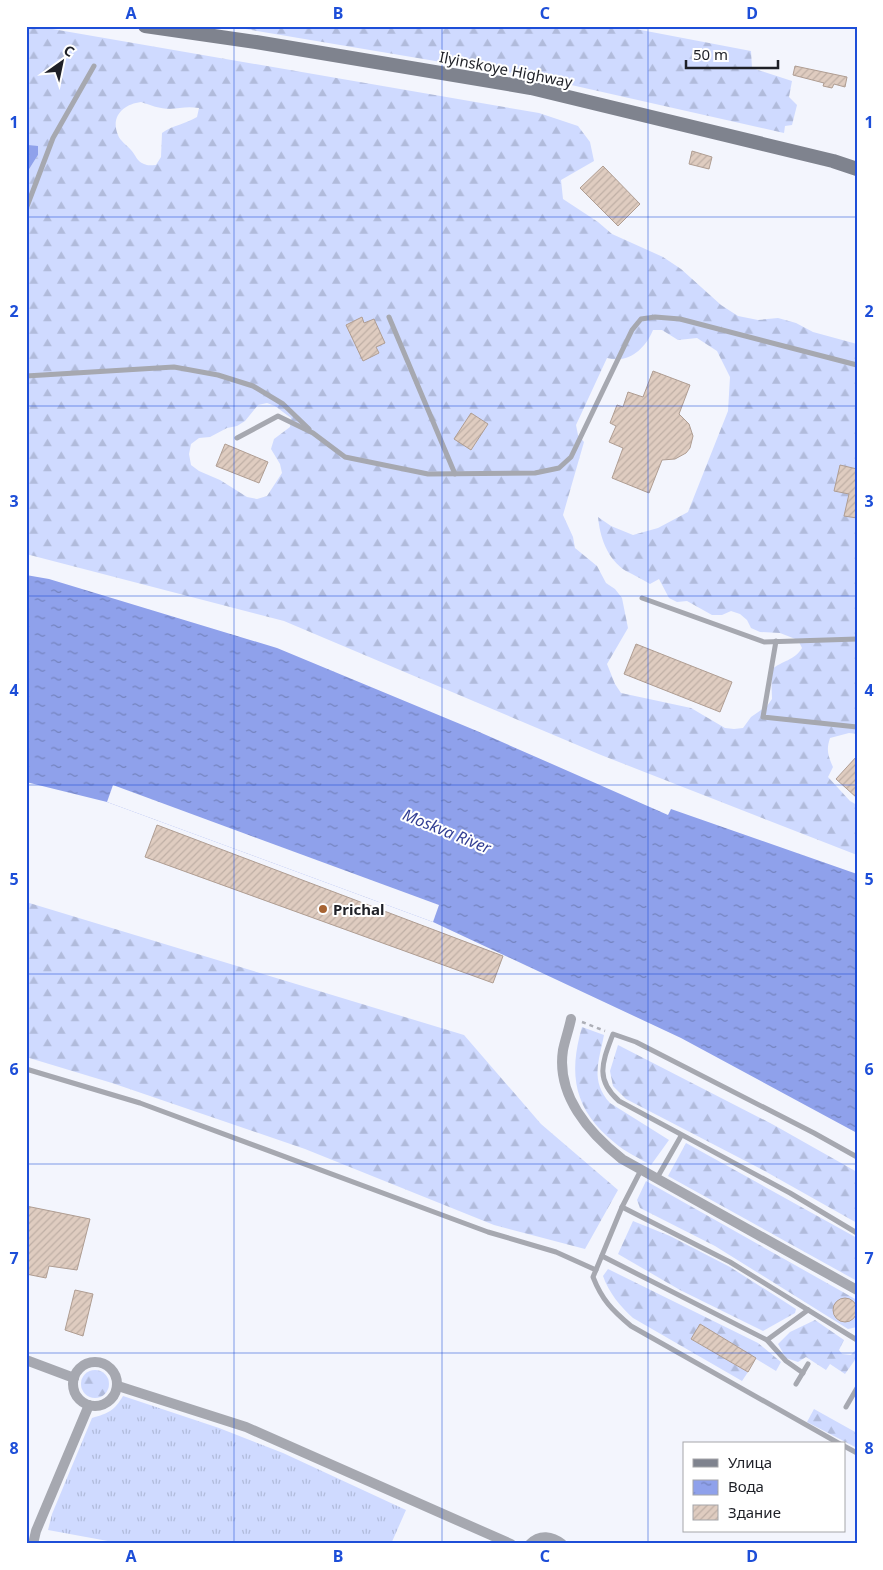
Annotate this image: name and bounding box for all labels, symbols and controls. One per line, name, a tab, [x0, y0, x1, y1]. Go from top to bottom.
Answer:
text: A	[125, 2, 137, 24]
text: B	[333, 2, 343, 24]
text: C	[540, 2, 550, 24]
text: D	[746, 2, 758, 24]
north arrow	[38, 38, 88, 88]
scale bar	[686, 38, 778, 70]
text: С	[60, 40, 78, 61]
text: 50 m	[693, 44, 728, 64]
street label: Ilyinskoye Highway	[438, 46, 575, 92]
text: 1	[9, 111, 19, 133]
text: 1	[864, 111, 874, 133]
text: 2	[9, 300, 19, 322]
text: 2	[864, 300, 874, 322]
text: 3	[9, 490, 19, 512]
text: 3	[864, 490, 874, 512]
text: 4	[9, 679, 19, 701]
text: 4	[864, 679, 874, 701]
water label: Moskva River	[400, 803, 495, 859]
text: 5	[9, 868, 19, 890]
text: 5	[864, 868, 874, 890]
place label: Prichal	[333, 899, 384, 919]
marker: Prichal	[317, 903, 329, 915]
text: 6	[9, 1058, 19, 1080]
text: 6	[864, 1058, 874, 1080]
text: 7	[9, 1247, 19, 1269]
text: 7	[864, 1247, 874, 1269]
text: 8	[9, 1437, 19, 1459]
text: 8	[864, 1437, 874, 1459]
legend	[683, 1442, 846, 1532]
text: Улица	[728, 1452, 772, 1472]
text: Вода	[728, 1476, 764, 1496]
text: Здание	[728, 1502, 781, 1522]
text: A	[125, 1545, 137, 1567]
text: B	[333, 1545, 343, 1567]
text: C	[540, 1545, 550, 1567]
text: D	[746, 1545, 758, 1567]

